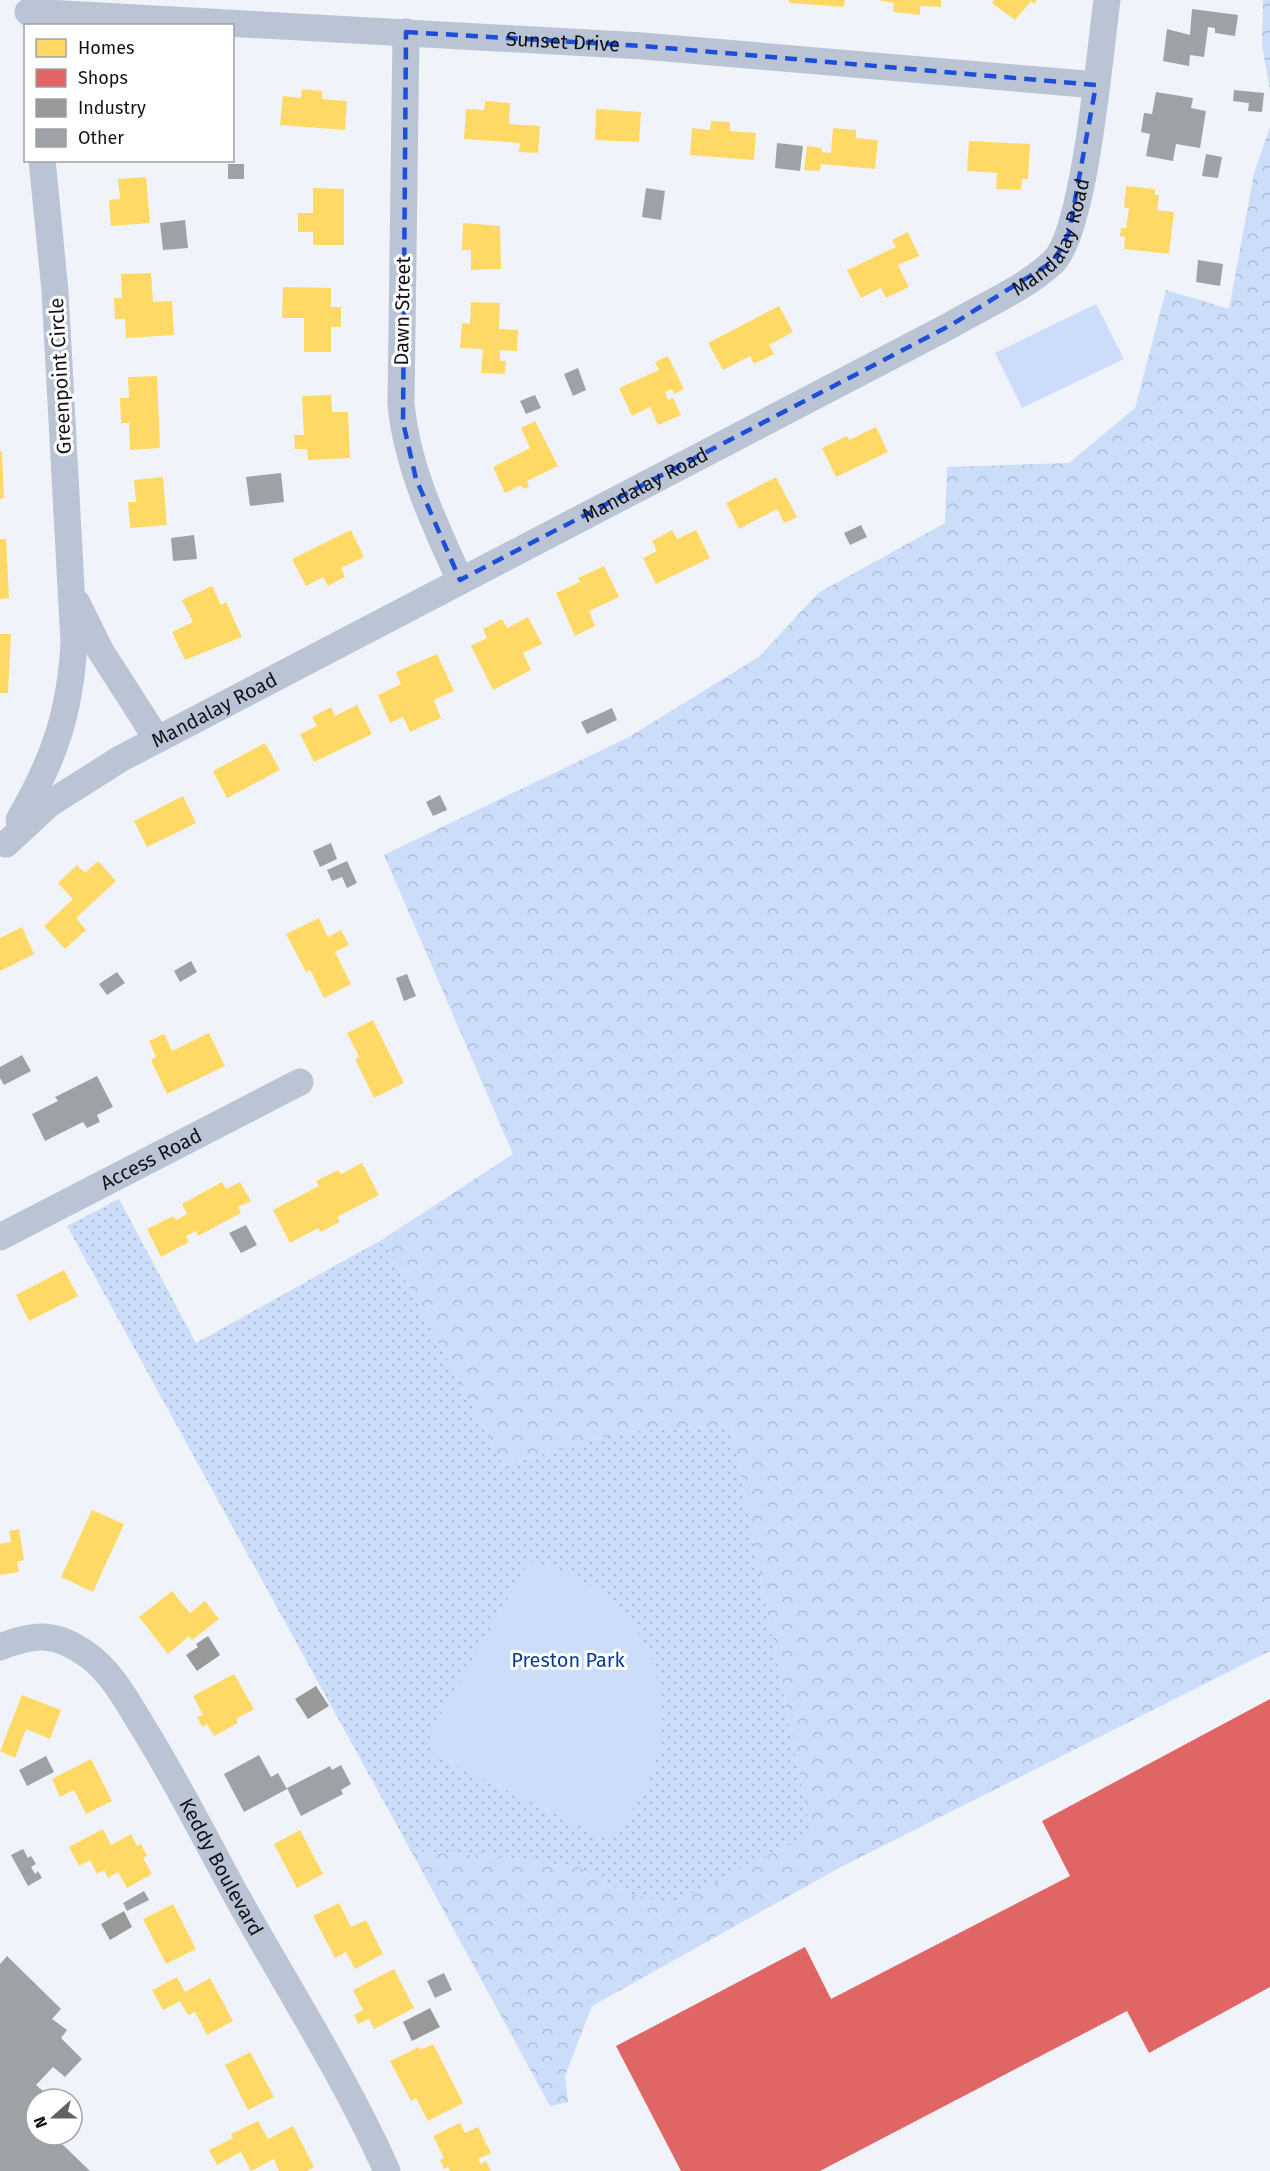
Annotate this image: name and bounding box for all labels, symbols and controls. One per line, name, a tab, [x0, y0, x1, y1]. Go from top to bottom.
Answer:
legend	[24, 24, 234, 162]
street label: Sunset Drive	[506, 26, 621, 57]
text: Homes	[78, 37, 134, 59]
text: Shops	[78, 67, 128, 89]
text: Industry	[78, 97, 146, 119]
text: Other	[78, 127, 124, 149]
street label: Mandalay Road	[1007, 176, 1094, 301]
street label: Dawn Street	[389, 255, 415, 366]
street label: Greenpoint Circle	[44, 297, 76, 455]
street label: Mandalay Road	[578, 442, 712, 528]
street label: Mandalay Road	[147, 667, 281, 753]
street label: Access Road	[96, 1123, 206, 1195]
park label: Preston Park	[511, 1648, 626, 1672]
street label: Keddy Boulevard	[174, 1794, 268, 1940]
north arrow	[24, 2087, 84, 2147]
text: N	[30, 2114, 51, 2131]

